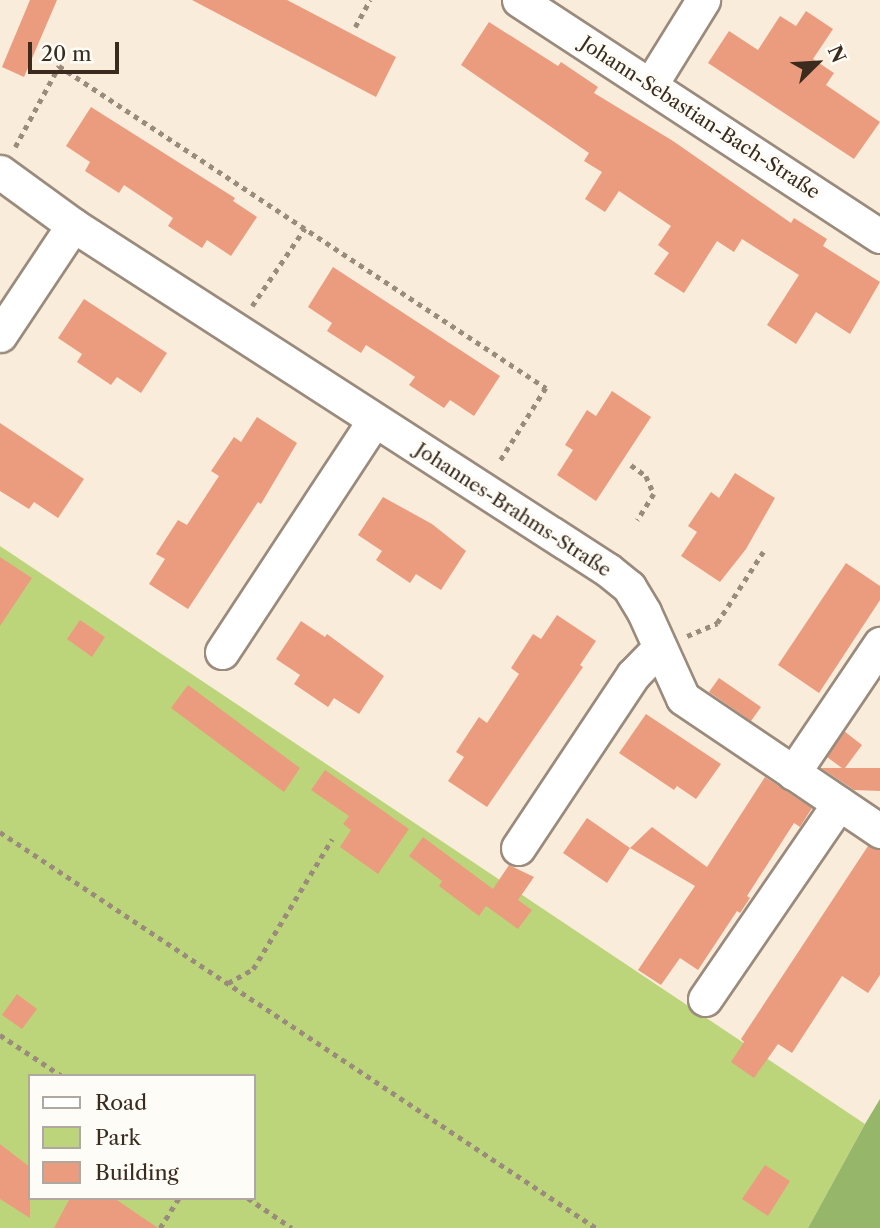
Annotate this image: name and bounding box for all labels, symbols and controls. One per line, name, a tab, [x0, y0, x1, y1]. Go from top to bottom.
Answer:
scale bar	[32, 28, 122, 72]
north arrow	[782, 28, 852, 98]
street label: Johann-Sebastian-Bach-Straße	[576, 32, 824, 204]
text: 20 m	[41, 41, 92, 66]
text: N	[823, 42, 851, 66]
street label: Johannes-Brahms-Straße	[411, 438, 615, 582]
legend	[28, 1074, 256, 1200]
text: Road	[95, 1090, 147, 1115]
text: Park	[95, 1125, 141, 1150]
text: Building	[95, 1160, 179, 1185]

